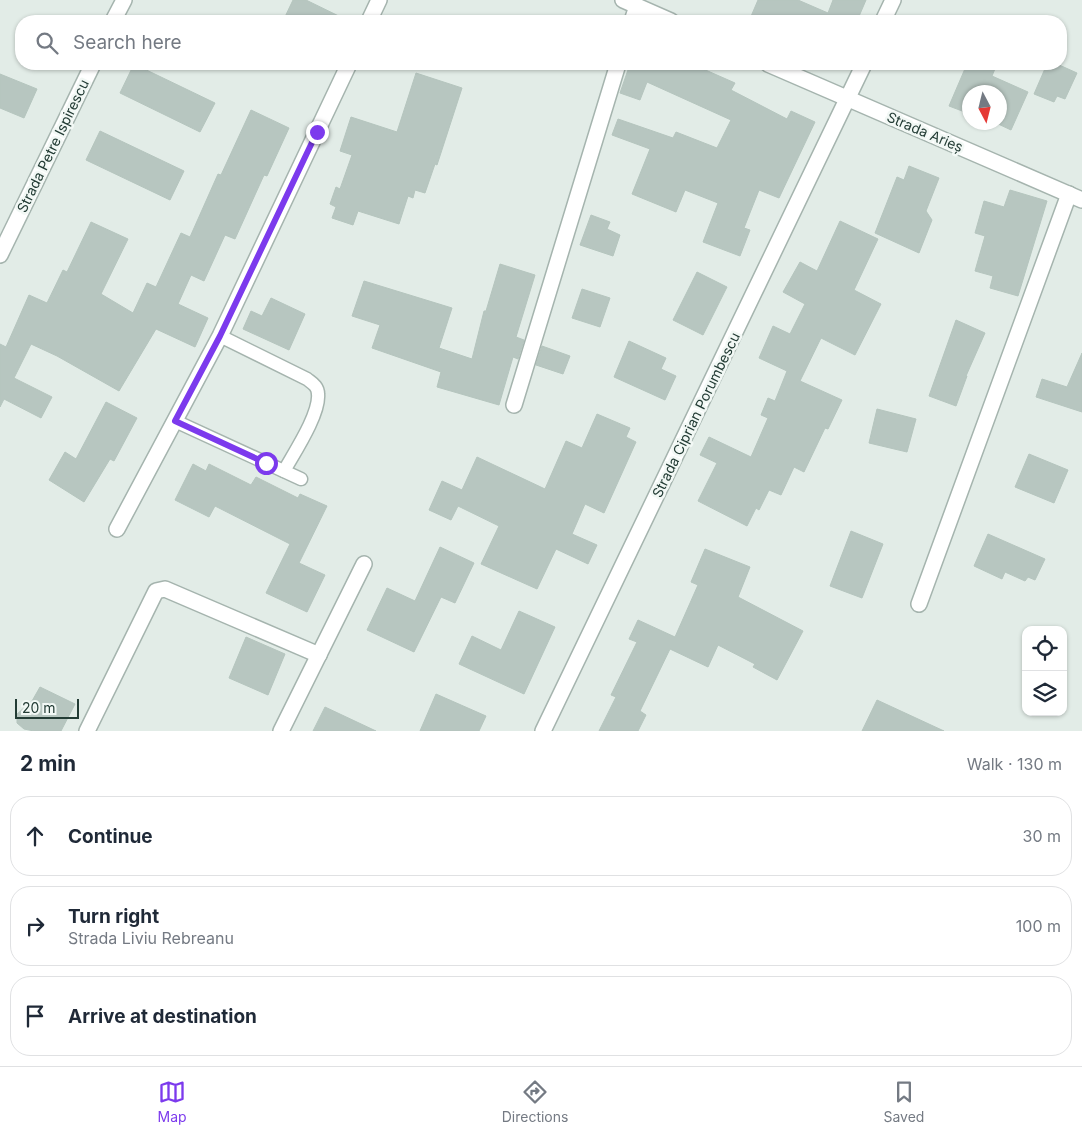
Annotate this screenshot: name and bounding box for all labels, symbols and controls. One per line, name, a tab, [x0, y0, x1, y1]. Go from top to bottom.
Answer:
search box	[15, 15, 1067, 70]
icon: search	[33, 29, 61, 57]
text: Search here	[73, 31, 182, 54]
street label: Strada Petre Ispirescu	[13, 77, 92, 215]
north arrow	[962, 85, 1007, 130]
street label: Strada Arieș	[884, 108, 966, 156]
route end	[306, 121, 329, 144]
street label: Strada Ciprian Porumbescu	[648, 329, 743, 500]
route start	[255, 452, 278, 475]
map controls	[1022, 626, 1067, 716]
button: locate	[1022, 626, 1067, 671]
button: layers	[1022, 671, 1067, 716]
scale bar	[15, 696, 79, 719]
text: 20 m	[22, 699, 56, 716]
text: 2 min	[20, 751, 76, 776]
text: Walk · 130 m	[967, 754, 1062, 774]
icon: ahead	[21, 822, 49, 850]
text: Continue	[68, 825, 153, 848]
text: 30 m	[1023, 826, 1061, 846]
text: Turn right	[68, 905, 159, 928]
icon: right	[21, 912, 49, 940]
text: 100 m	[1016, 916, 1061, 936]
text: Strada Liviu Rebreanu	[68, 928, 234, 948]
icon: arrive	[21, 1002, 49, 1030]
text: Arrive at destination	[68, 1005, 257, 1028]
tab: Map	[158, 1078, 187, 1125]
tab: Directions	[502, 1078, 568, 1125]
tab: Saved	[883, 1078, 924, 1125]

